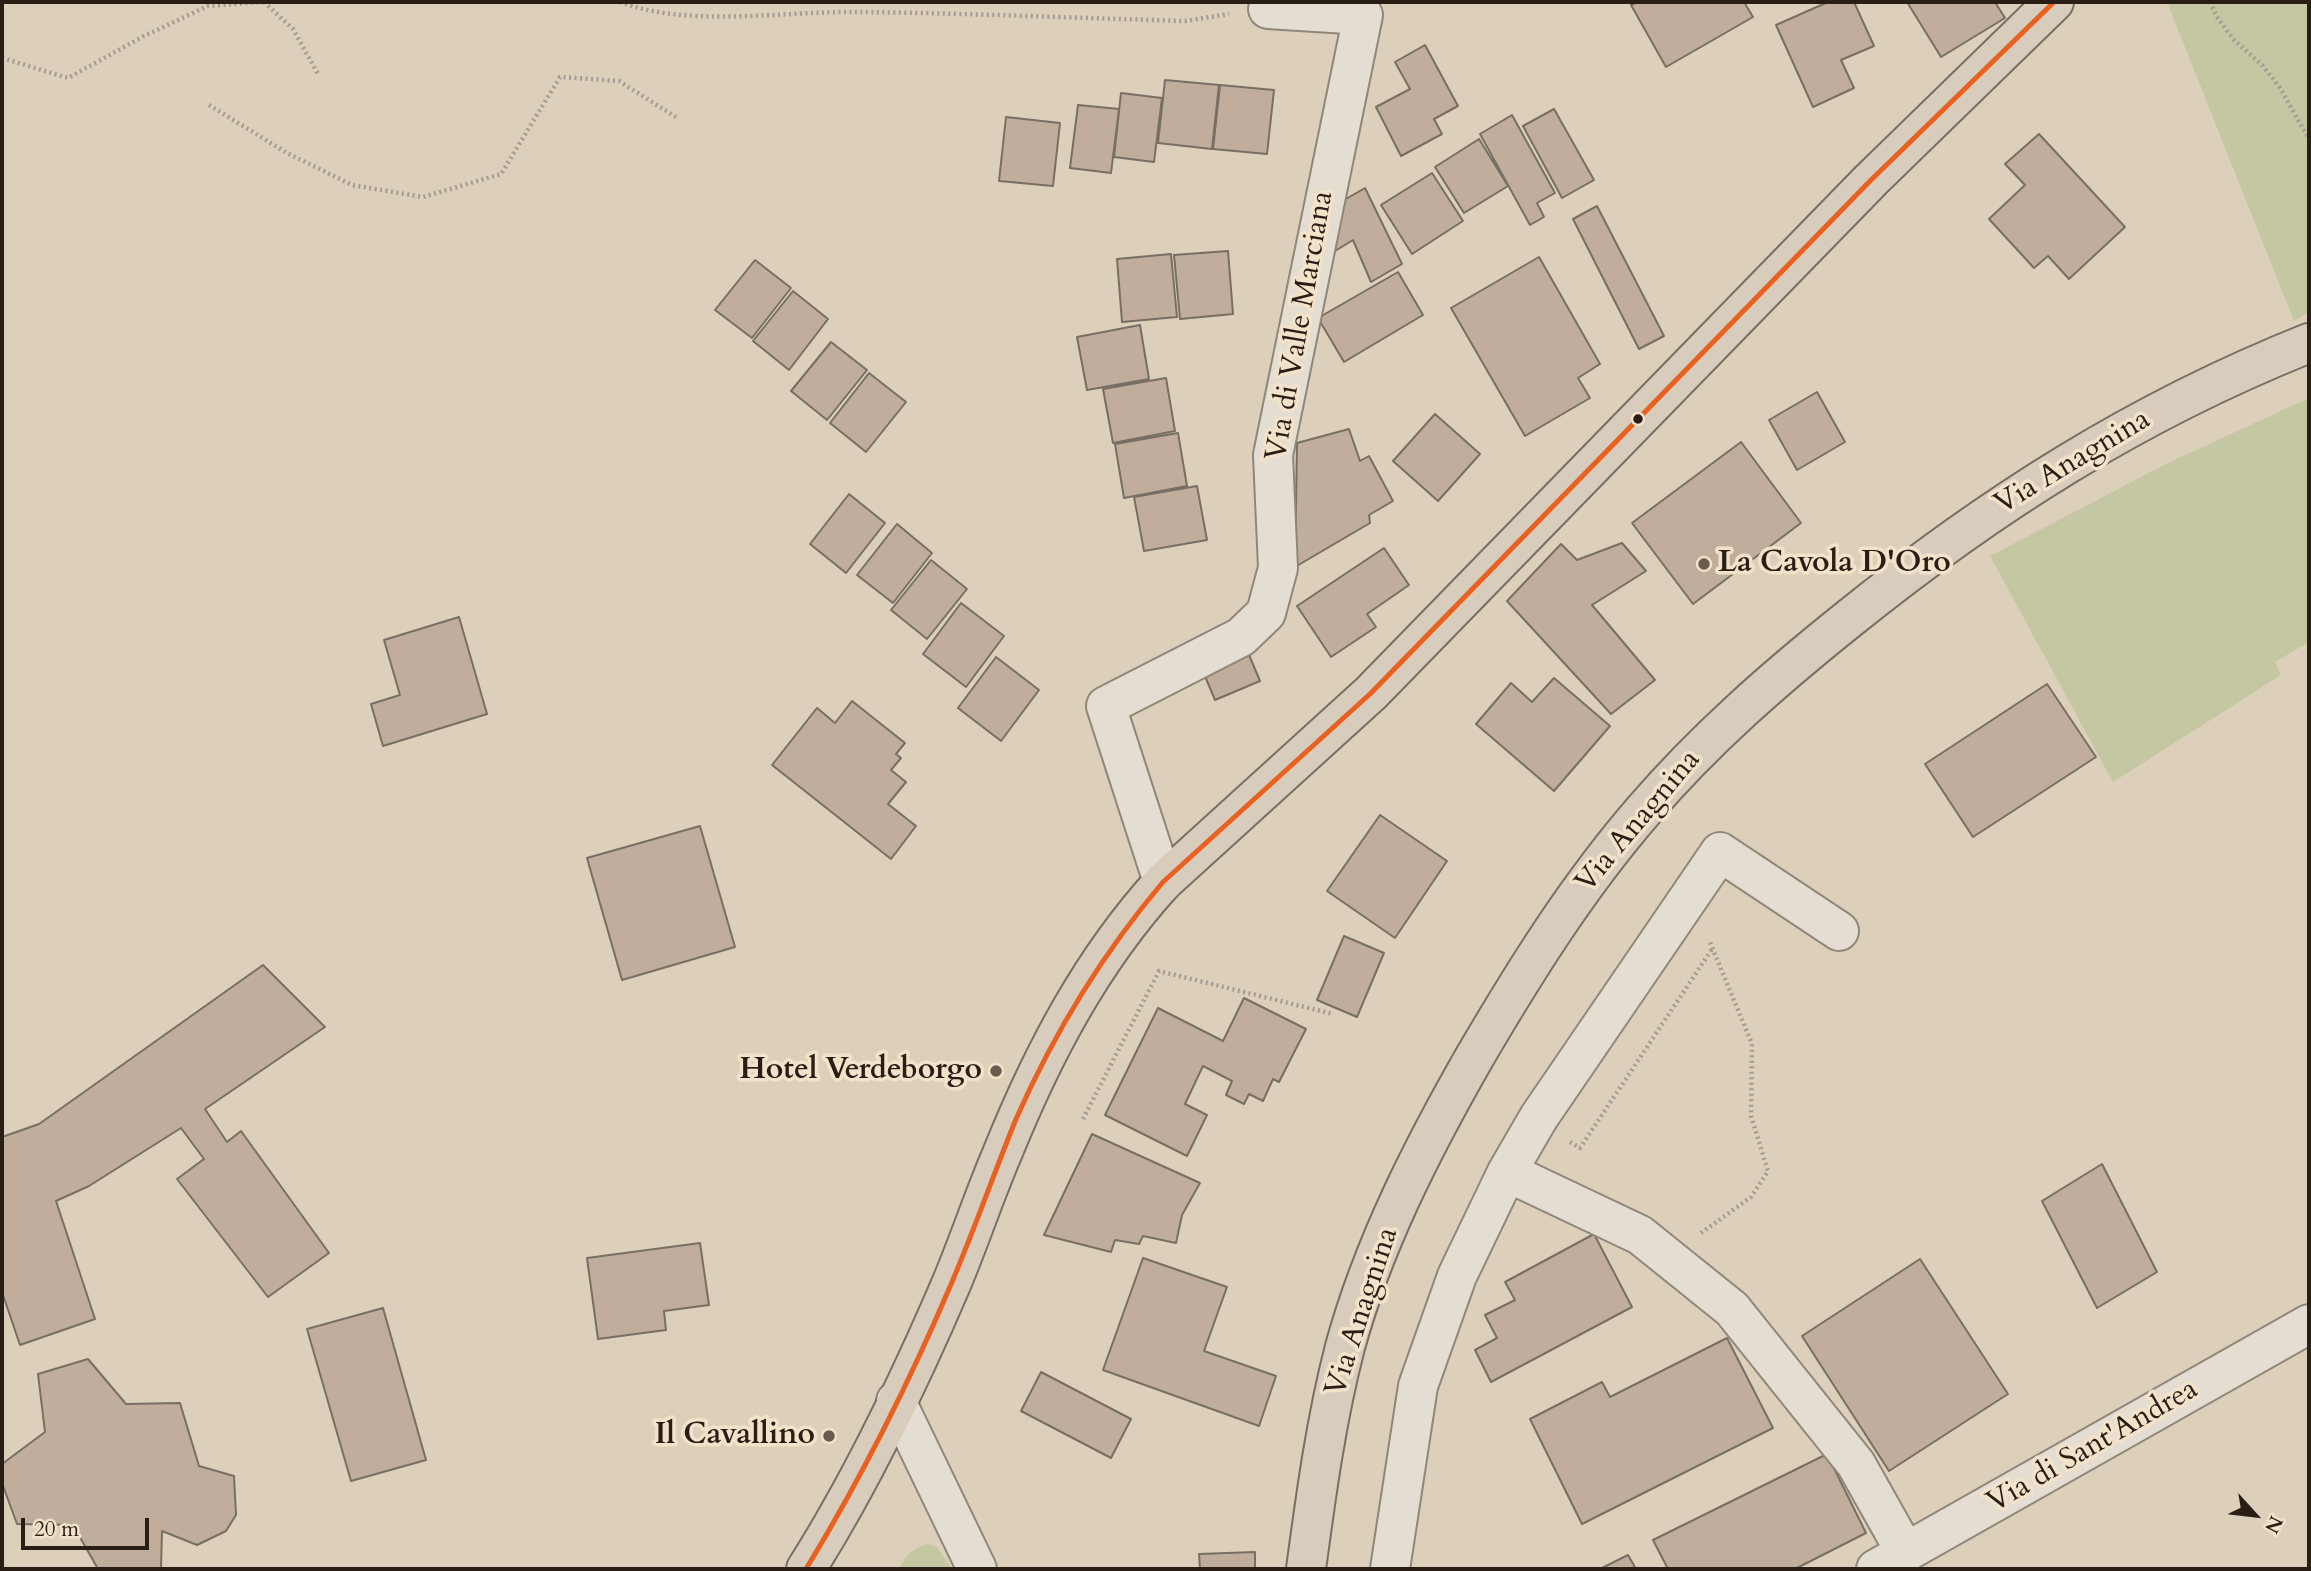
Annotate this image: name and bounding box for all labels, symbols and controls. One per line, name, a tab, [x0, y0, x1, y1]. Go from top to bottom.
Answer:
street label: Via di Valle Marciana	[1260, 188, 1342, 464]
street label: Via Anagnina	[1989, 402, 2157, 524]
unlabelled marker	[1631, 412, 1645, 426]
place label: La Cavola D'Oro	[1718, 546, 1951, 582]
marker: La Cavola D'Oro	[1696, 556, 1712, 572]
street label: Via Anagnina	[1569, 743, 1709, 901]
place label: Hotel Verdeborgo	[739, 1053, 982, 1089]
marker: Hotel Verdeborgo	[988, 1063, 1004, 1079]
street label: Via Anagnina	[1319, 1223, 1407, 1401]
street label: Via di Sant'Andrea	[1981, 1372, 2205, 1522]
place label: Il Cavallino	[655, 1418, 815, 1454]
marker: Il Cavallino	[821, 1428, 837, 1444]
north arrow	[2220, 1480, 2290, 1550]
scale bar	[24, 1504, 152, 1548]
text: N	[2258, 1511, 2289, 1538]
text: 20 m	[34, 1515, 79, 1544]

